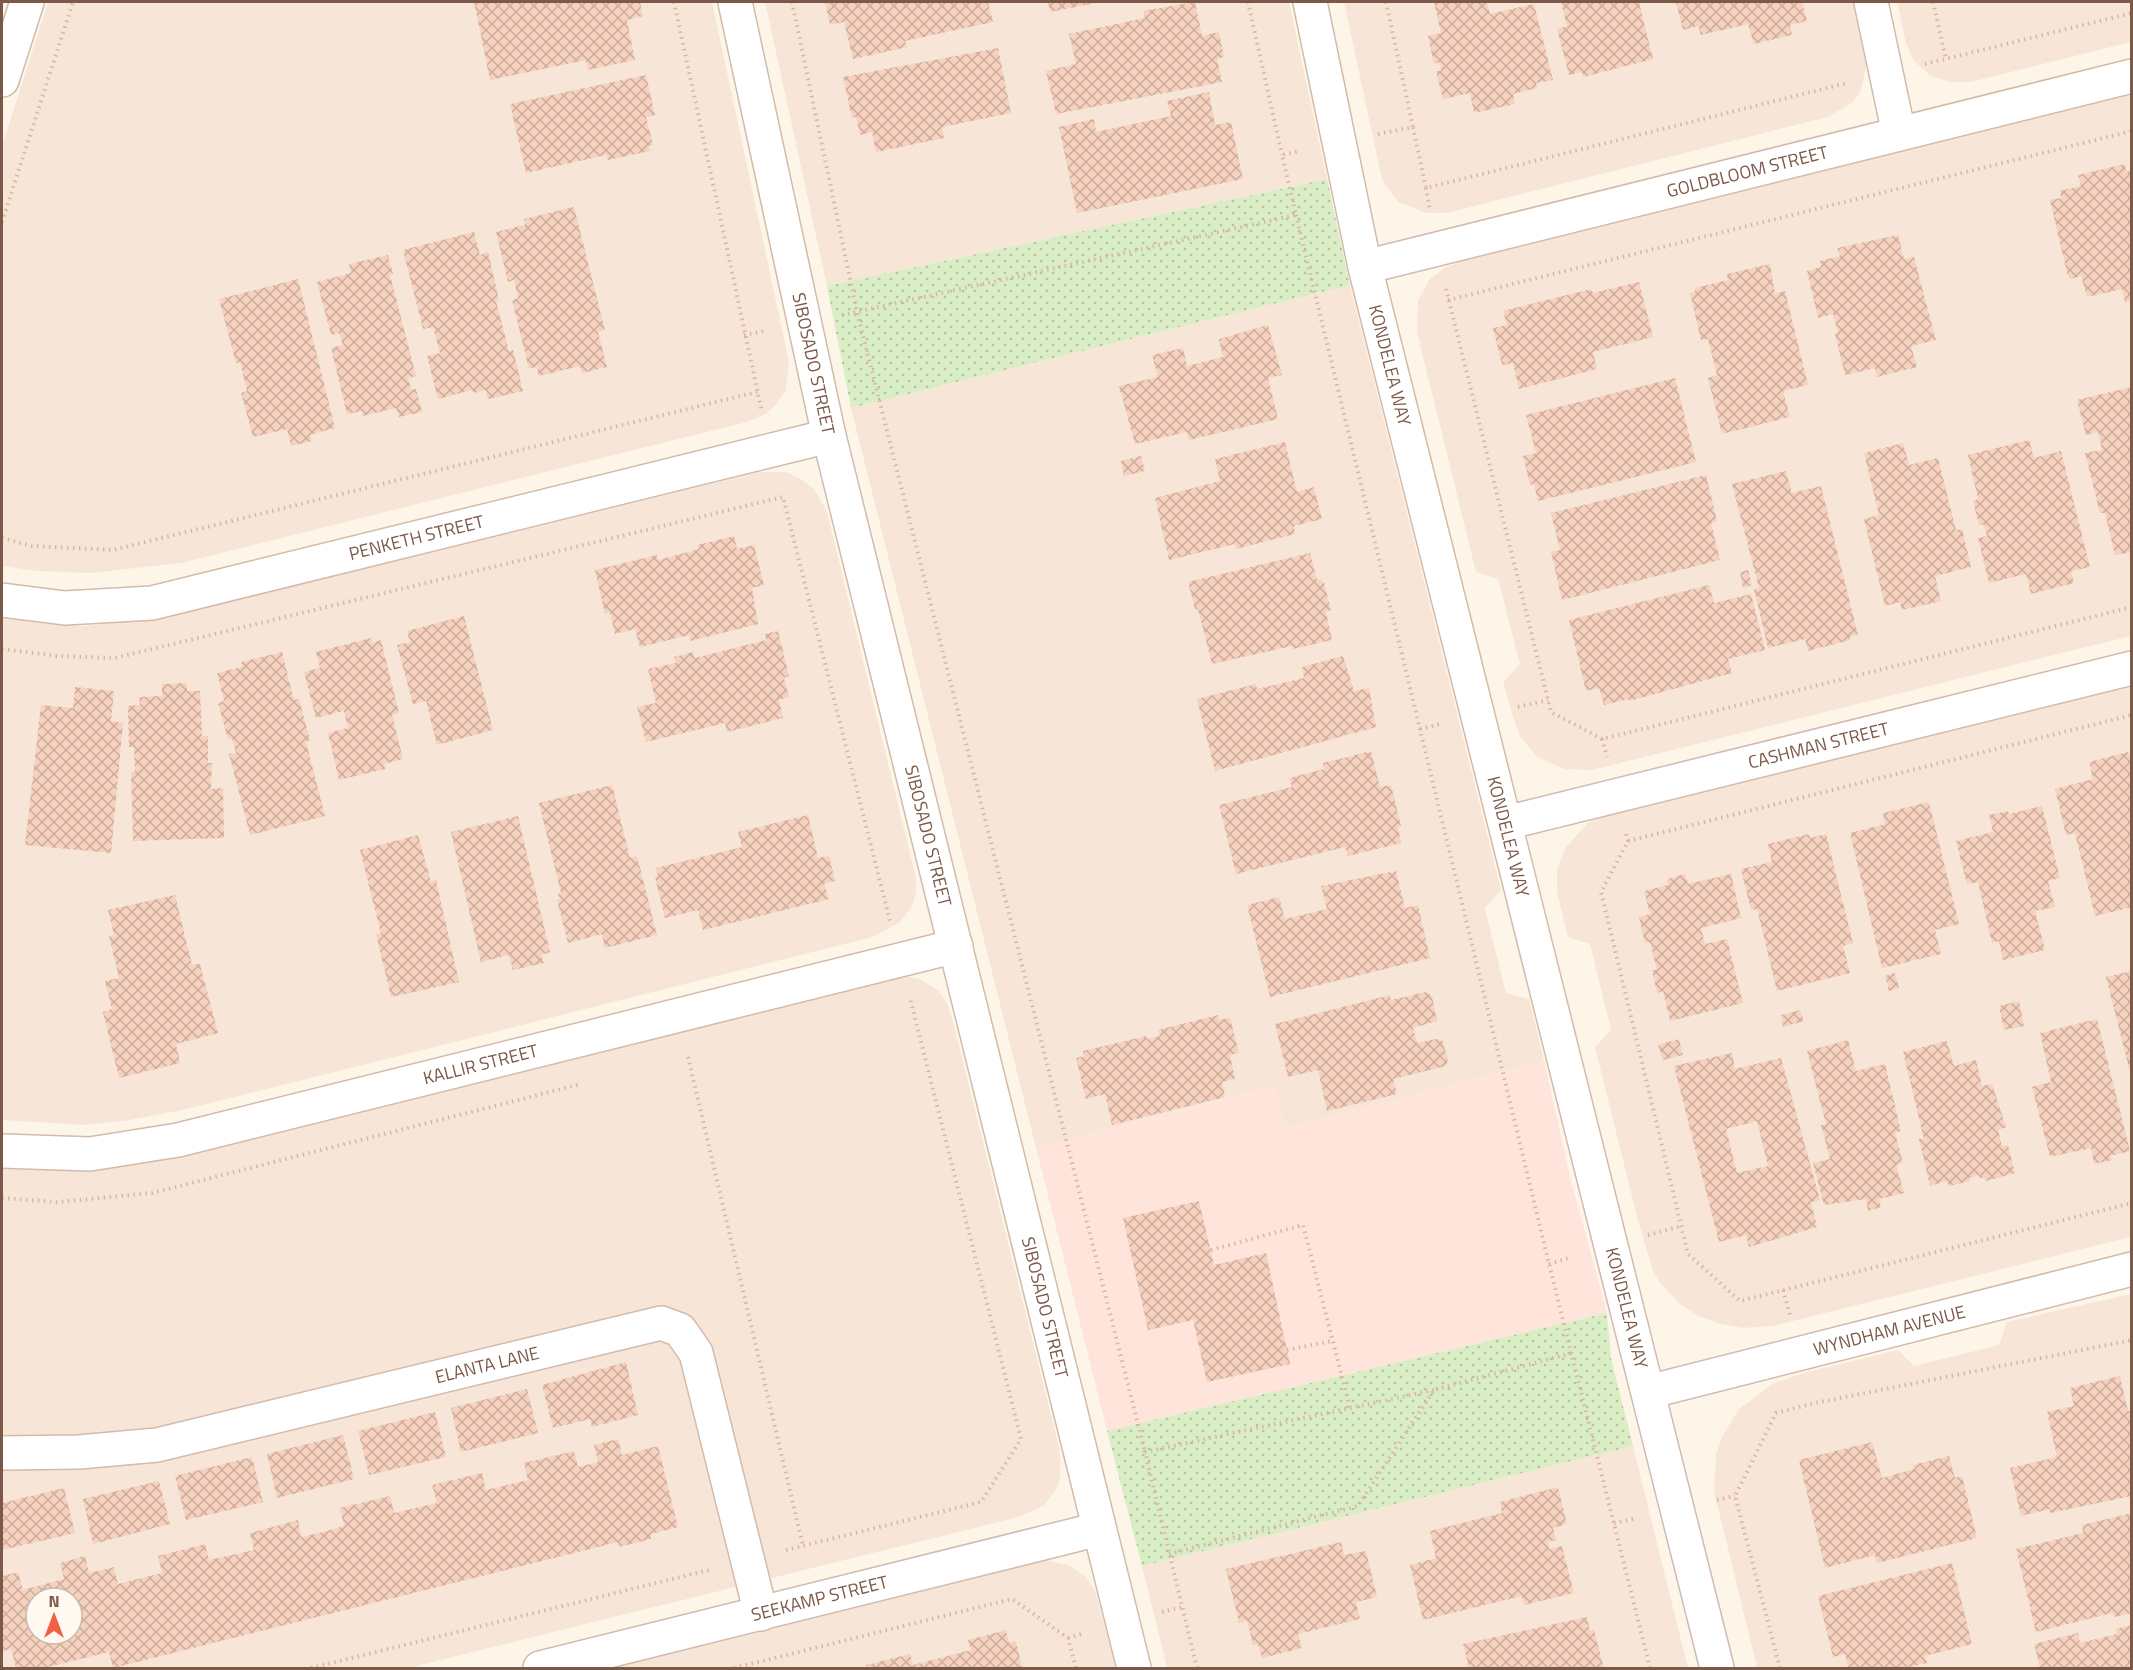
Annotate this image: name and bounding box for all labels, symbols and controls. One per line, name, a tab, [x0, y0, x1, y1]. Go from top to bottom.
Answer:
street label: GOLDBLOOM STREET	[1664, 138, 1831, 204]
street label: SIBOSADO STREET	[785, 290, 842, 438]
street label: KONDELEA WAY	[1362, 302, 1418, 429]
street label: PENKETH STREET	[346, 507, 487, 567]
street label: CASHMAN STREET	[1745, 715, 1892, 776]
street label: SIBOSADO STREET	[898, 762, 959, 910]
street label: KONDELEA WAY	[1480, 773, 1537, 900]
street label: KALLIR STREET	[420, 1037, 541, 1091]
street label: SIBOSADO STREET	[1015, 1234, 1076, 1382]
street label: KONDELEA WAY	[1599, 1244, 1655, 1372]
street label: WYNDHAM AVENUE	[1810, 1298, 1968, 1362]
street label: ELANTA LANE	[432, 1339, 542, 1390]
street label: SEEKAMP STREET	[748, 1568, 891, 1628]
north arrow	[24, 1586, 84, 1646]
text: N	[48, 1589, 60, 1613]

